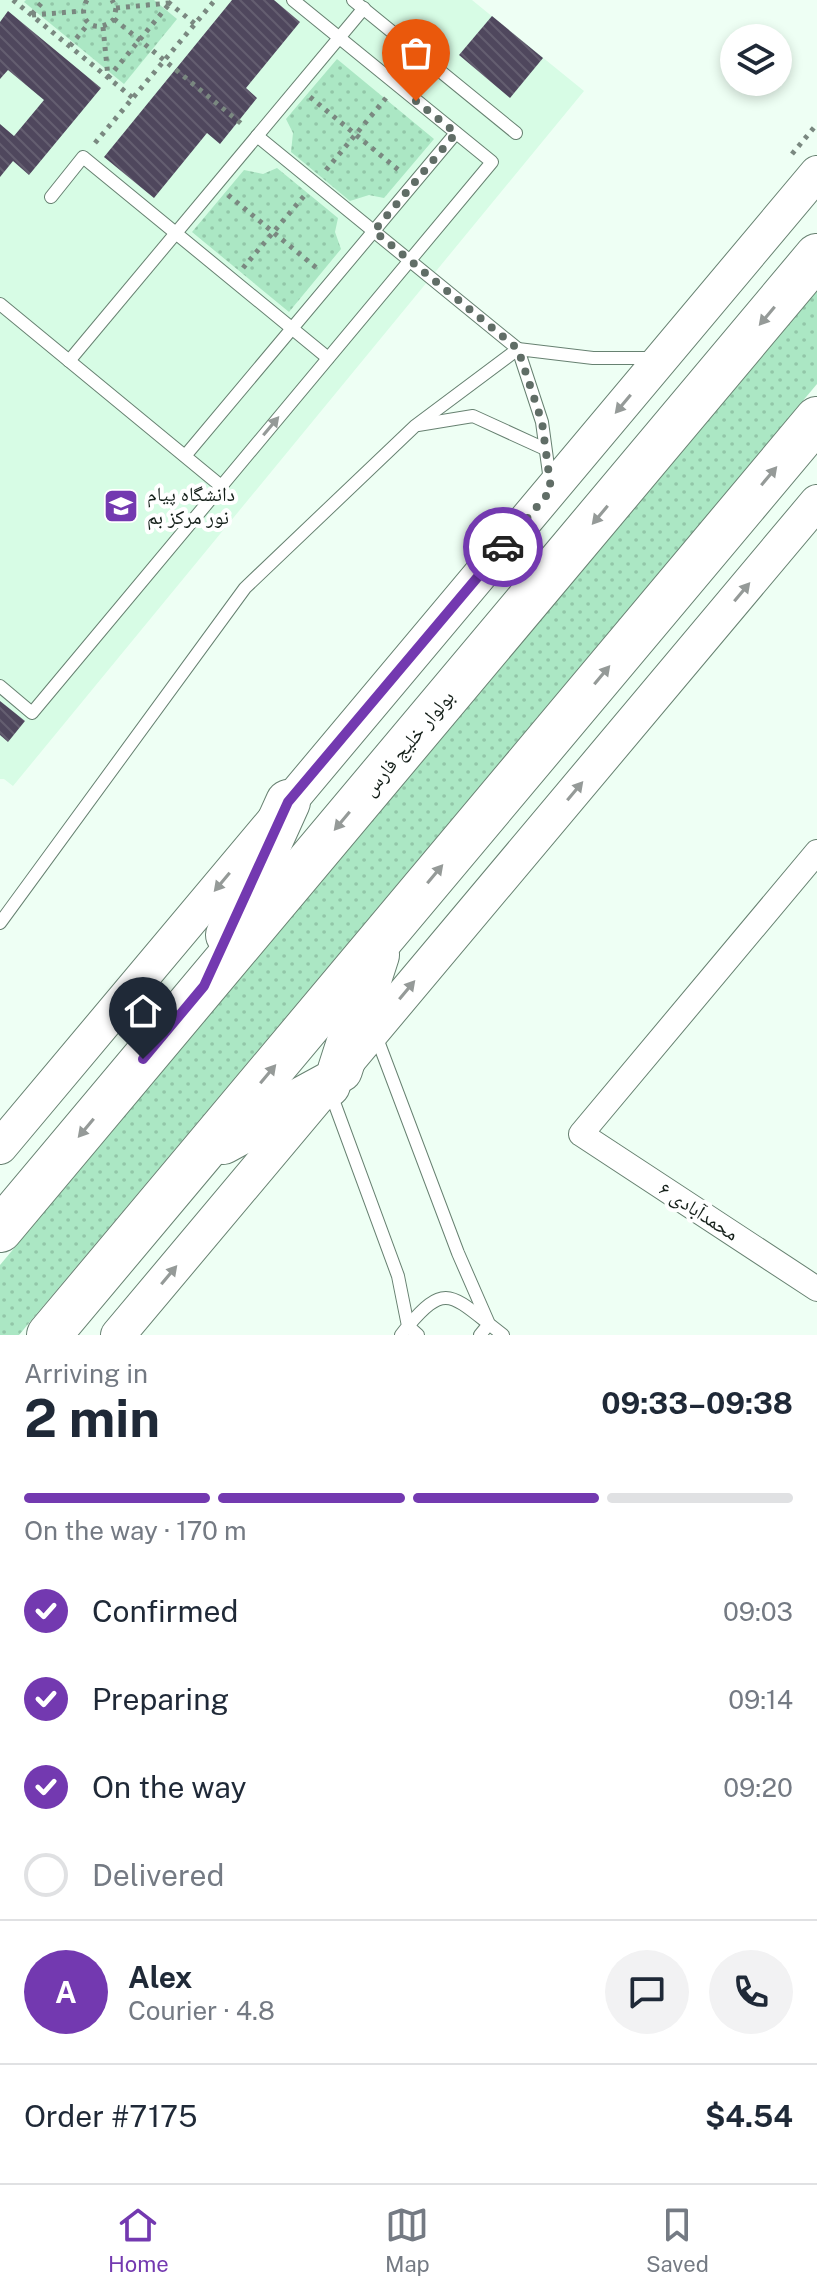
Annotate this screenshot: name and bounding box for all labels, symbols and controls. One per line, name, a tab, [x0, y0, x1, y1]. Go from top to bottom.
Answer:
pin	[382, 19, 450, 101]
map controls	[720, 24, 792, 96]
button: layers	[720, 24, 792, 96]
icon: bag	[394, 31, 438, 75]
one-way arrow	[759, 305, 776, 325]
one-way arrow	[615, 394, 632, 414]
one-way arrow	[262, 416, 279, 436]
one-way arrow	[760, 466, 777, 486]
place label: دانشگاه پیام نور مرکز بم	[147, 482, 235, 531]
school or university icon: دانشگاه پیام نور مرکز بم	[102, 487, 140, 525]
one-way arrow	[592, 504, 609, 524]
courier	[463, 507, 543, 587]
icon: car	[481, 525, 525, 569]
one-way arrow	[733, 582, 750, 602]
one-way arrow	[593, 666, 610, 686]
street label: بولوار خلیج فارس	[357, 685, 460, 801]
one-way arrow	[566, 781, 583, 801]
one-way arrow	[334, 811, 351, 831]
one-way arrow	[426, 865, 443, 885]
one-way arrow	[214, 872, 231, 892]
pin	[109, 977, 177, 1059]
one-way arrow	[398, 980, 415, 1000]
icon: home	[121, 989, 165, 1033]
one-way arrow	[259, 1064, 276, 1084]
one-way arrow	[77, 1117, 94, 1138]
street label: محمدآبادی ۶	[655, 1176, 743, 1246]
one-way arrow	[160, 1265, 177, 1285]
text: Arriving in	[24, 1358, 148, 1389]
text: 09:33–09:38	[601, 1385, 793, 1421]
text: 2 min	[24, 1388, 160, 1449]
text: On the way · 170 m	[24, 1515, 247, 1546]
icon: check	[24, 1589, 68, 1633]
text: Confirmed	[92, 1593, 238, 1629]
text: 09:03	[723, 1596, 793, 1627]
icon: check	[24, 1677, 68, 1721]
text: Preparing	[92, 1681, 229, 1717]
text: 09:14	[728, 1684, 793, 1715]
icon: check	[24, 1765, 68, 1809]
text: On the way	[92, 1769, 246, 1805]
text: 09:20	[723, 1772, 793, 1803]
text: Delivered	[92, 1857, 224, 1893]
button: chat	[605, 1950, 689, 2034]
button: phone	[709, 1950, 793, 2034]
text: Alex	[128, 1959, 192, 1995]
text: A	[55, 1974, 77, 2010]
text: Courier · 4.8	[128, 1995, 275, 2026]
text: Order #7175	[24, 2098, 197, 2134]
text: $4.54	[705, 2098, 793, 2134]
tab: Home	[108, 2203, 169, 2277]
tab: Map	[385, 2203, 430, 2277]
tab: Saved	[646, 2203, 709, 2277]

